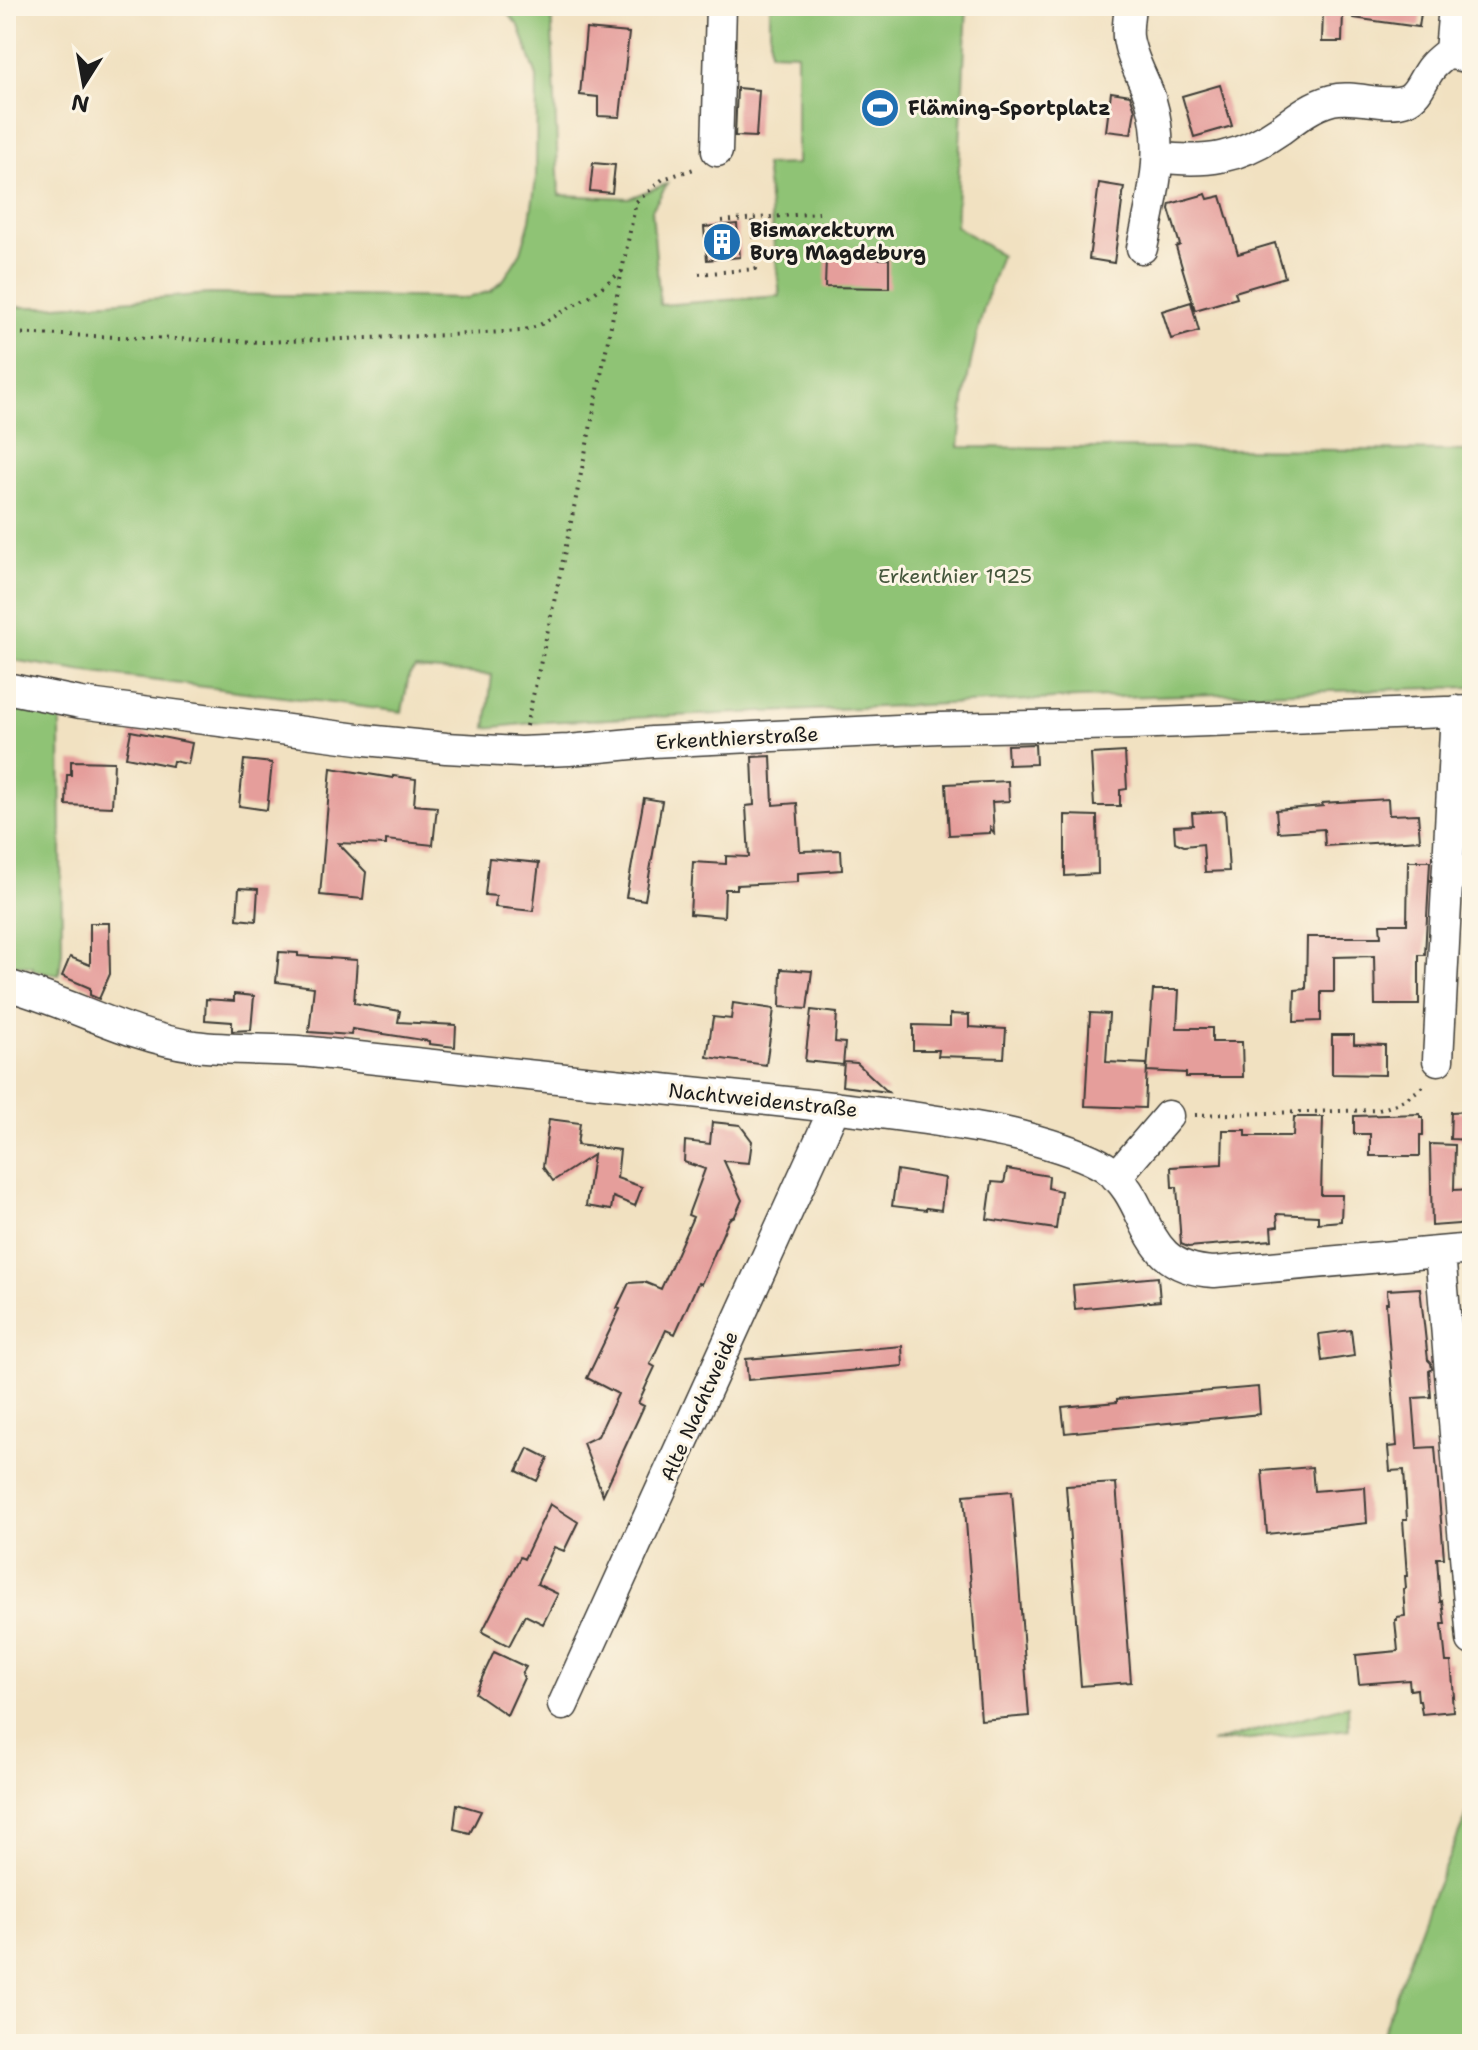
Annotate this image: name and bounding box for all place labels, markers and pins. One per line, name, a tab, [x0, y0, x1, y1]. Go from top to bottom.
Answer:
sports icon: Fläming-Sportplatz	[859, 87, 901, 129]
place label: Fläming-Sportplatz	[908, 95, 1111, 121]
place label: Bismarckturm Burg Magdeburg	[750, 217, 926, 266]
building icon: Bismarckturm Burg Magdeburg	[701, 221, 743, 263]

